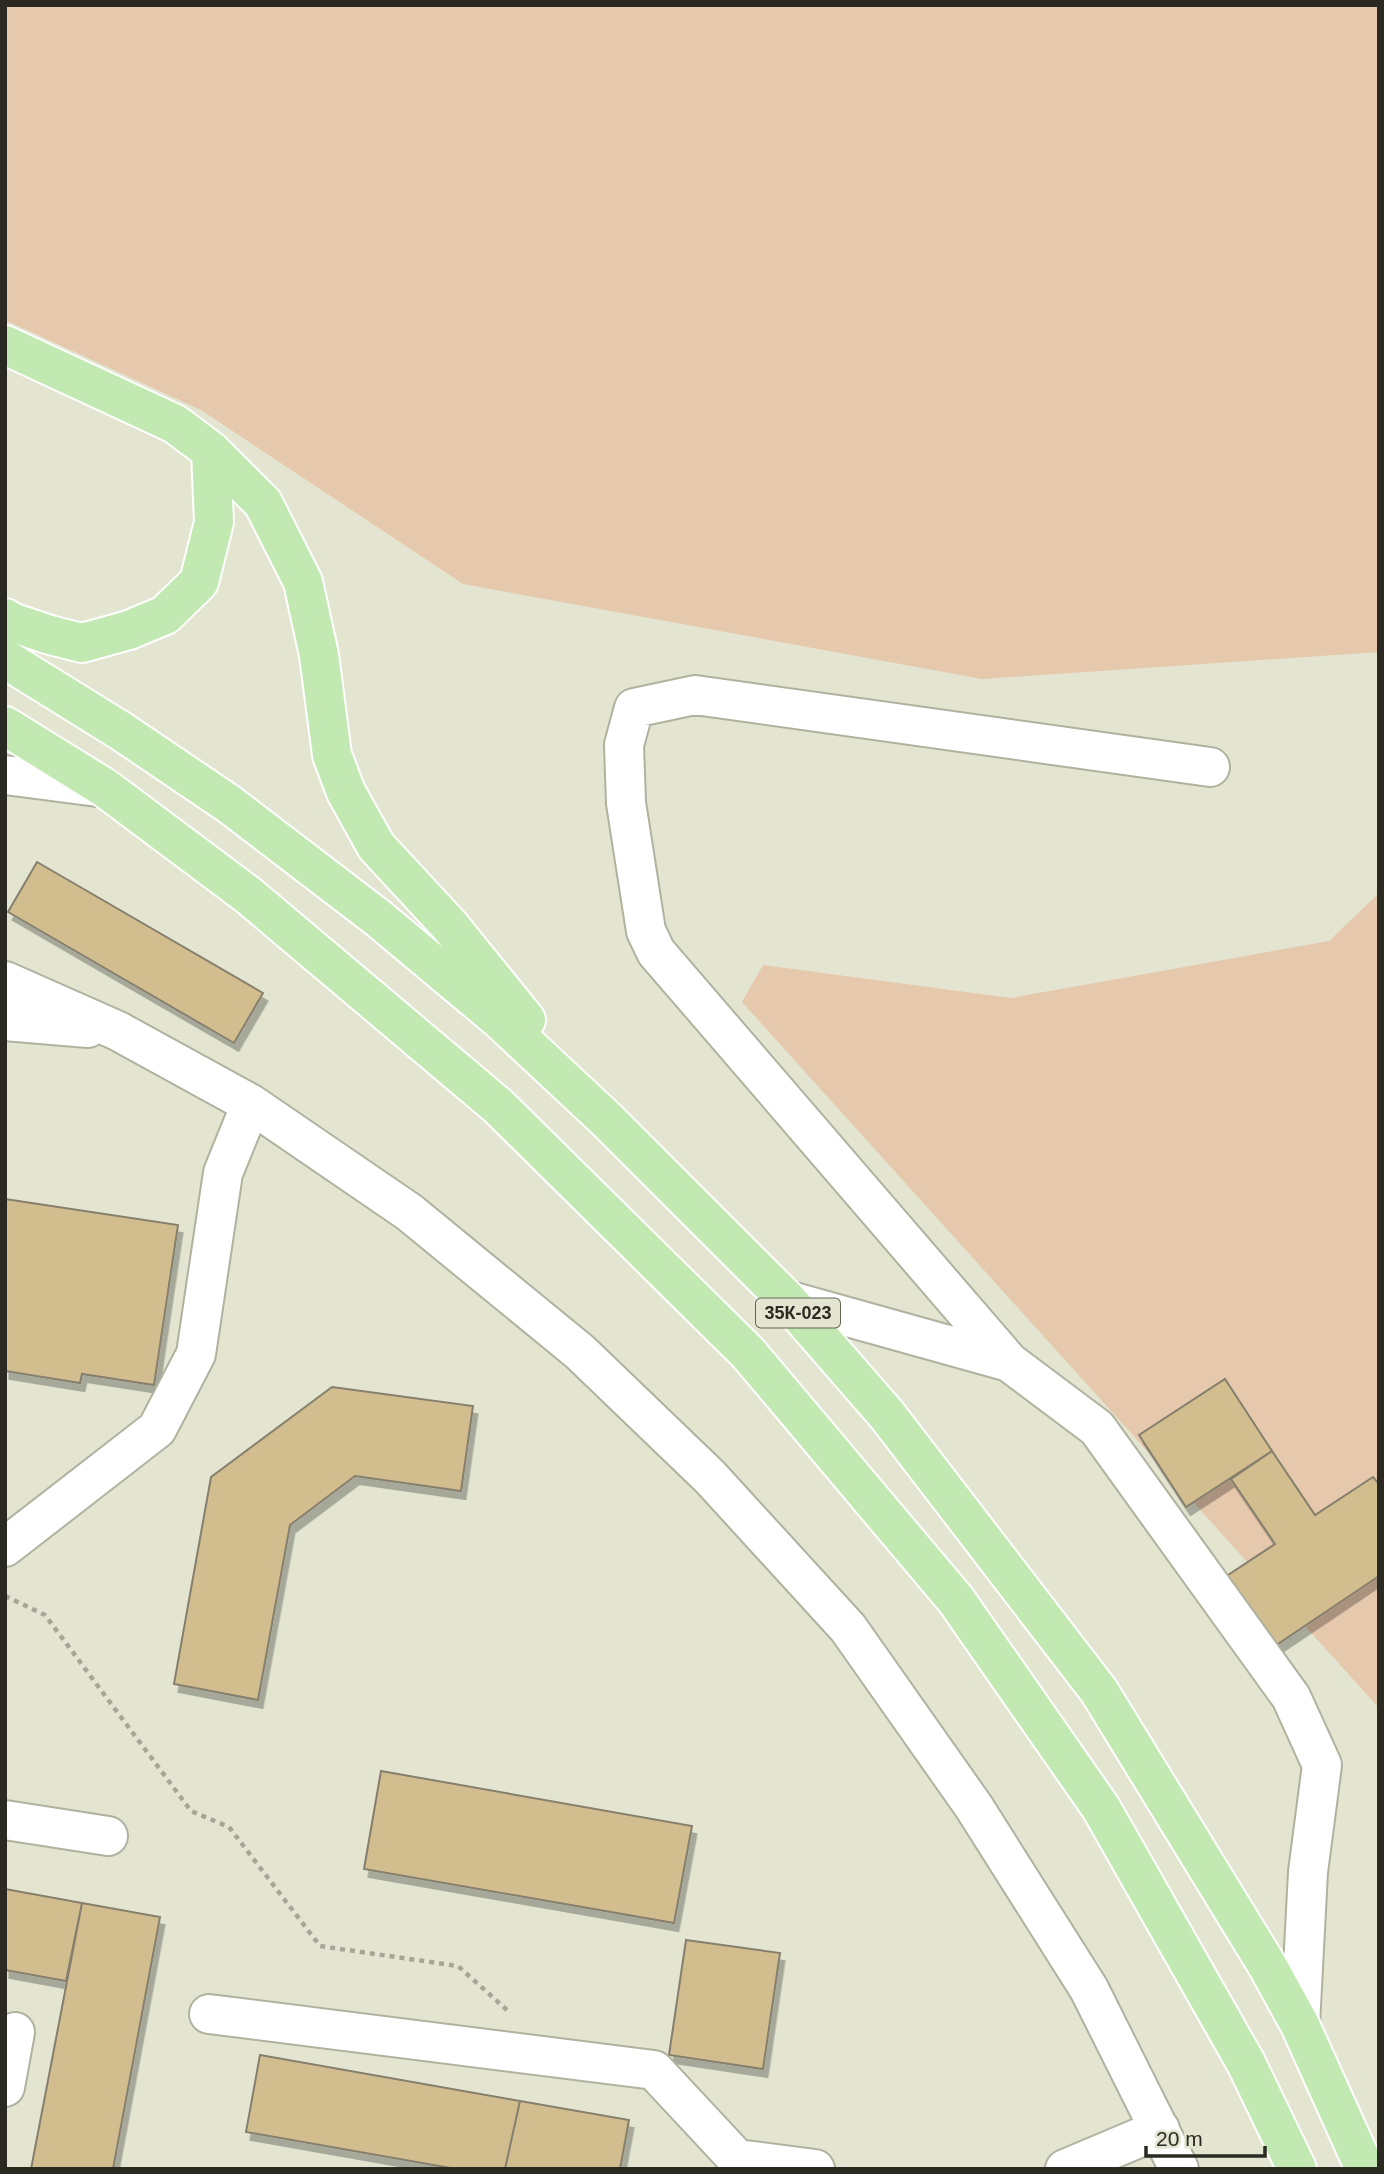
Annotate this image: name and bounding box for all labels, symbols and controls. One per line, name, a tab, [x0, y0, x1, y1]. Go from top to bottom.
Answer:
road number: 35К-023	[756, 1298, 840, 1328]
scale bar	[1146, 2114, 1265, 2158]
text: 20 m	[1156, 2127, 1203, 2150]

